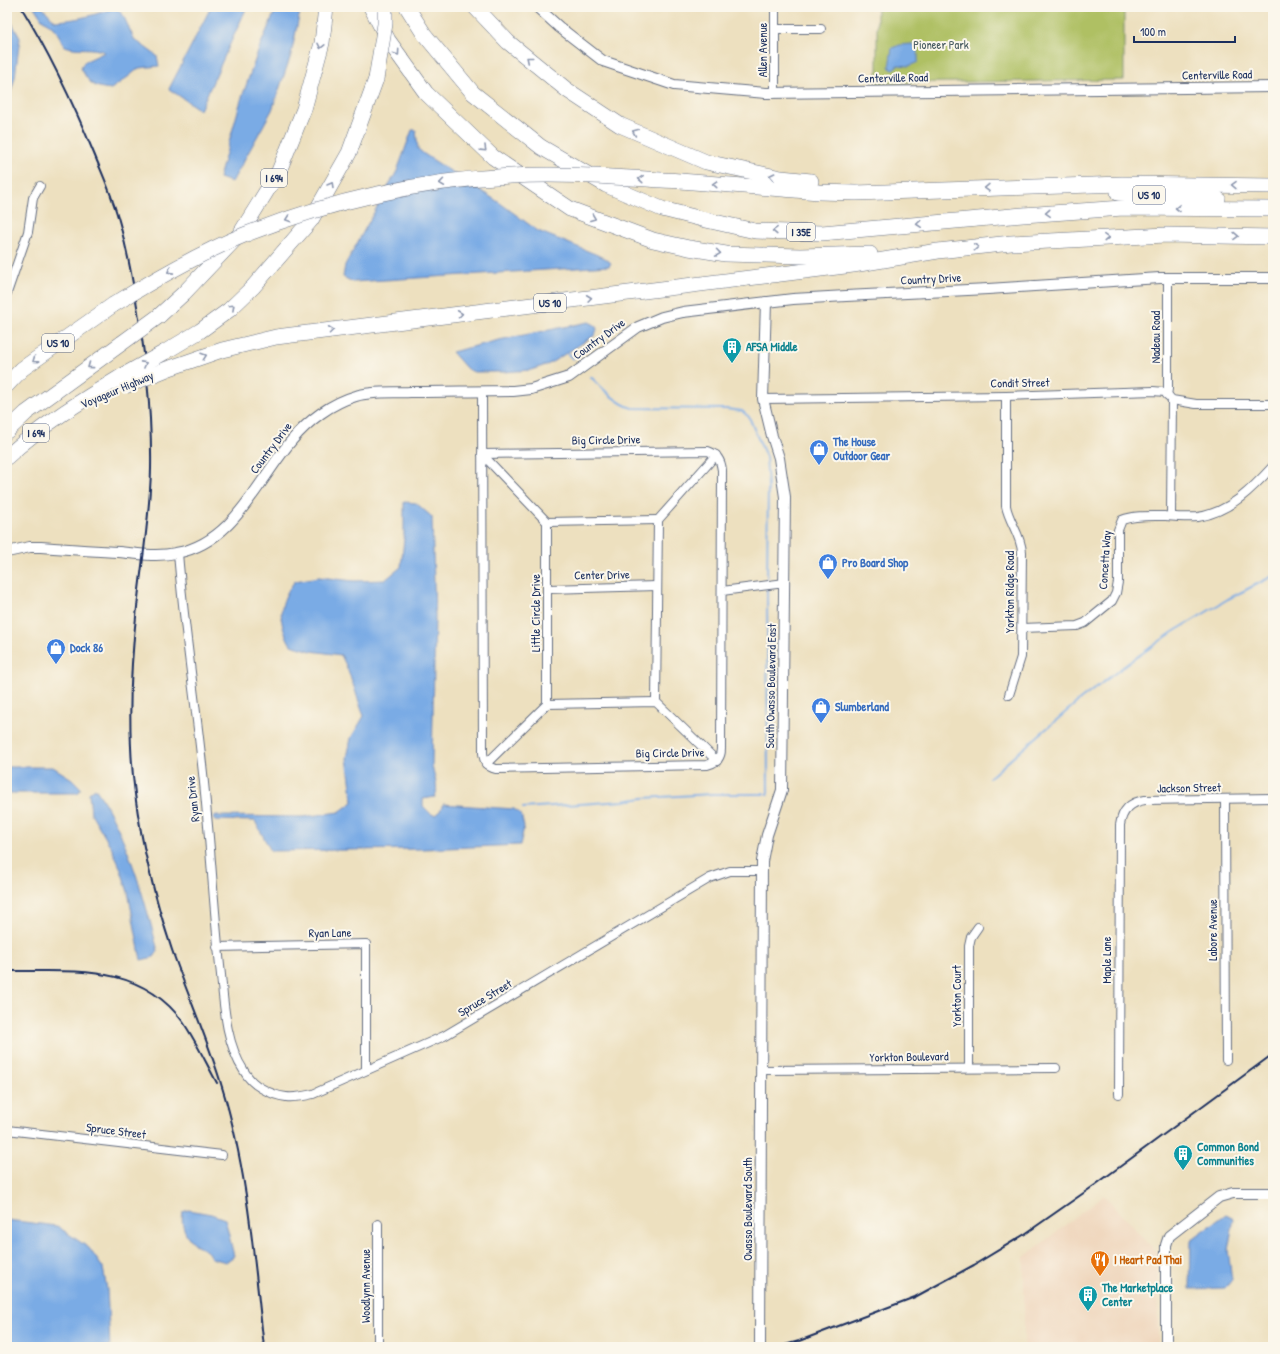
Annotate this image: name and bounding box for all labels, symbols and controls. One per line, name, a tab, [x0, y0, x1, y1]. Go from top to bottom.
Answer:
scale bar	[1134, 18, 1235, 44]
street label: Allen Avenue	[754, 23, 771, 77]
text: 100 m	[1140, 23, 1166, 40]
park label: Pioneer Park	[913, 36, 969, 53]
one-way arrow	[317, 42, 325, 49]
one-way arrow	[392, 49, 400, 56]
one-way arrow	[526, 56, 533, 63]
street label: Centerville Road	[1182, 65, 1253, 84]
street label: Centerville Road	[858, 68, 929, 87]
one-way arrow	[632, 128, 639, 136]
one-way arrow	[479, 144, 487, 152]
road number: I 694	[261, 169, 287, 187]
one-way arrow	[769, 172, 775, 180]
one-way arrow	[638, 175, 644, 183]
one-way arrow	[439, 178, 445, 187]
one-way arrow	[712, 180, 718, 189]
one-way arrow	[1231, 181, 1237, 189]
one-way arrow	[327, 182, 334, 189]
one-way arrow	[984, 184, 990, 192]
road number: US 10	[1133, 186, 1165, 204]
one-way arrow	[1175, 204, 1181, 212]
one-way arrow	[1045, 208, 1051, 217]
one-way arrow	[590, 213, 597, 221]
one-way arrow	[285, 214, 292, 222]
one-way arrow	[916, 220, 922, 229]
road number: I 35E	[787, 223, 815, 241]
one-way arrow	[772, 227, 778, 235]
one-way arrow	[1233, 232, 1239, 240]
one-way arrow	[1103, 233, 1109, 242]
one-way arrow	[973, 243, 979, 252]
one-way arrow	[715, 248, 721, 257]
one-way arrow	[166, 267, 174, 274]
street label: Country Drive	[900, 268, 962, 289]
road number: US 10	[534, 294, 566, 312]
one-way arrow	[586, 294, 592, 303]
one-way arrow	[227, 304, 235, 312]
one-way arrow	[457, 310, 463, 319]
street label: Nadeau Road	[1147, 310, 1164, 363]
street label: Country Drive	[569, 314, 628, 363]
one-way arrow	[328, 326, 334, 335]
road number: US 10	[42, 334, 74, 352]
building icon: AFSA Middle	[721, 336, 743, 364]
place label: AFSA Middle	[746, 338, 798, 355]
one-way arrow	[200, 353, 207, 361]
one-way arrow	[33, 355, 40, 362]
one-way arrow	[87, 361, 94, 369]
one-way arrow	[140, 361, 148, 369]
street label: Voyageur Highway	[78, 367, 156, 413]
street label: Condit Street	[990, 373, 1051, 392]
street label: Country Drive	[246, 418, 296, 477]
road number: I 694	[23, 424, 49, 442]
street label: Big Circle Drive	[571, 430, 641, 449]
place label: The House Outdoor Gear	[832, 433, 891, 464]
shop icon: The House Outdoor Gear	[808, 438, 830, 466]
street label: Concetta Way	[1094, 530, 1115, 590]
street label: Yorkton Ridge Road	[1001, 551, 1018, 633]
shop icon: Pro Board Shop	[817, 552, 839, 580]
place label: Pro Board Shop	[842, 554, 909, 572]
street label: Center Drive	[574, 566, 630, 583]
street label: Little Circle Drive	[527, 574, 544, 652]
street label: South Owasso Boulevard East	[761, 623, 780, 749]
shop icon: Dock 86	[45, 637, 67, 665]
place label: Dock 86	[70, 639, 103, 656]
shop icon: Slumberland	[810, 696, 832, 724]
place label: Slumberland	[835, 698, 889, 715]
street label: Big Circle Drive	[635, 743, 705, 762]
street label: Ryan Drive	[182, 775, 203, 823]
street label: Jackson Street	[1157, 778, 1222, 797]
street label: Labore Avenue	[1204, 899, 1221, 961]
street label: Ryan Lane	[308, 924, 352, 941]
street label: Maple Lane	[1098, 936, 1115, 984]
street label: Yorkton Court	[948, 964, 965, 1027]
street label: Spruce Street	[455, 974, 516, 1020]
street label: Yorkton Boulevard	[869, 1047, 949, 1066]
street label: Spruce Street	[85, 1118, 148, 1143]
place label: Common Bond Communities	[1197, 1138, 1259, 1169]
building icon: Common Bond Communities	[1172, 1143, 1194, 1171]
street label: Owasso Boulevard South	[739, 1157, 756, 1261]
street label: Woodlynn Avenue	[357, 1249, 374, 1323]
restaurant icon: I Heart Pad Thai	[1089, 1249, 1111, 1277]
place label: I Heart Pad Thai	[1114, 1251, 1182, 1268]
place label: The Marketplace Center	[1101, 1279, 1173, 1310]
building icon: The Marketplace Center	[1077, 1284, 1099, 1312]

